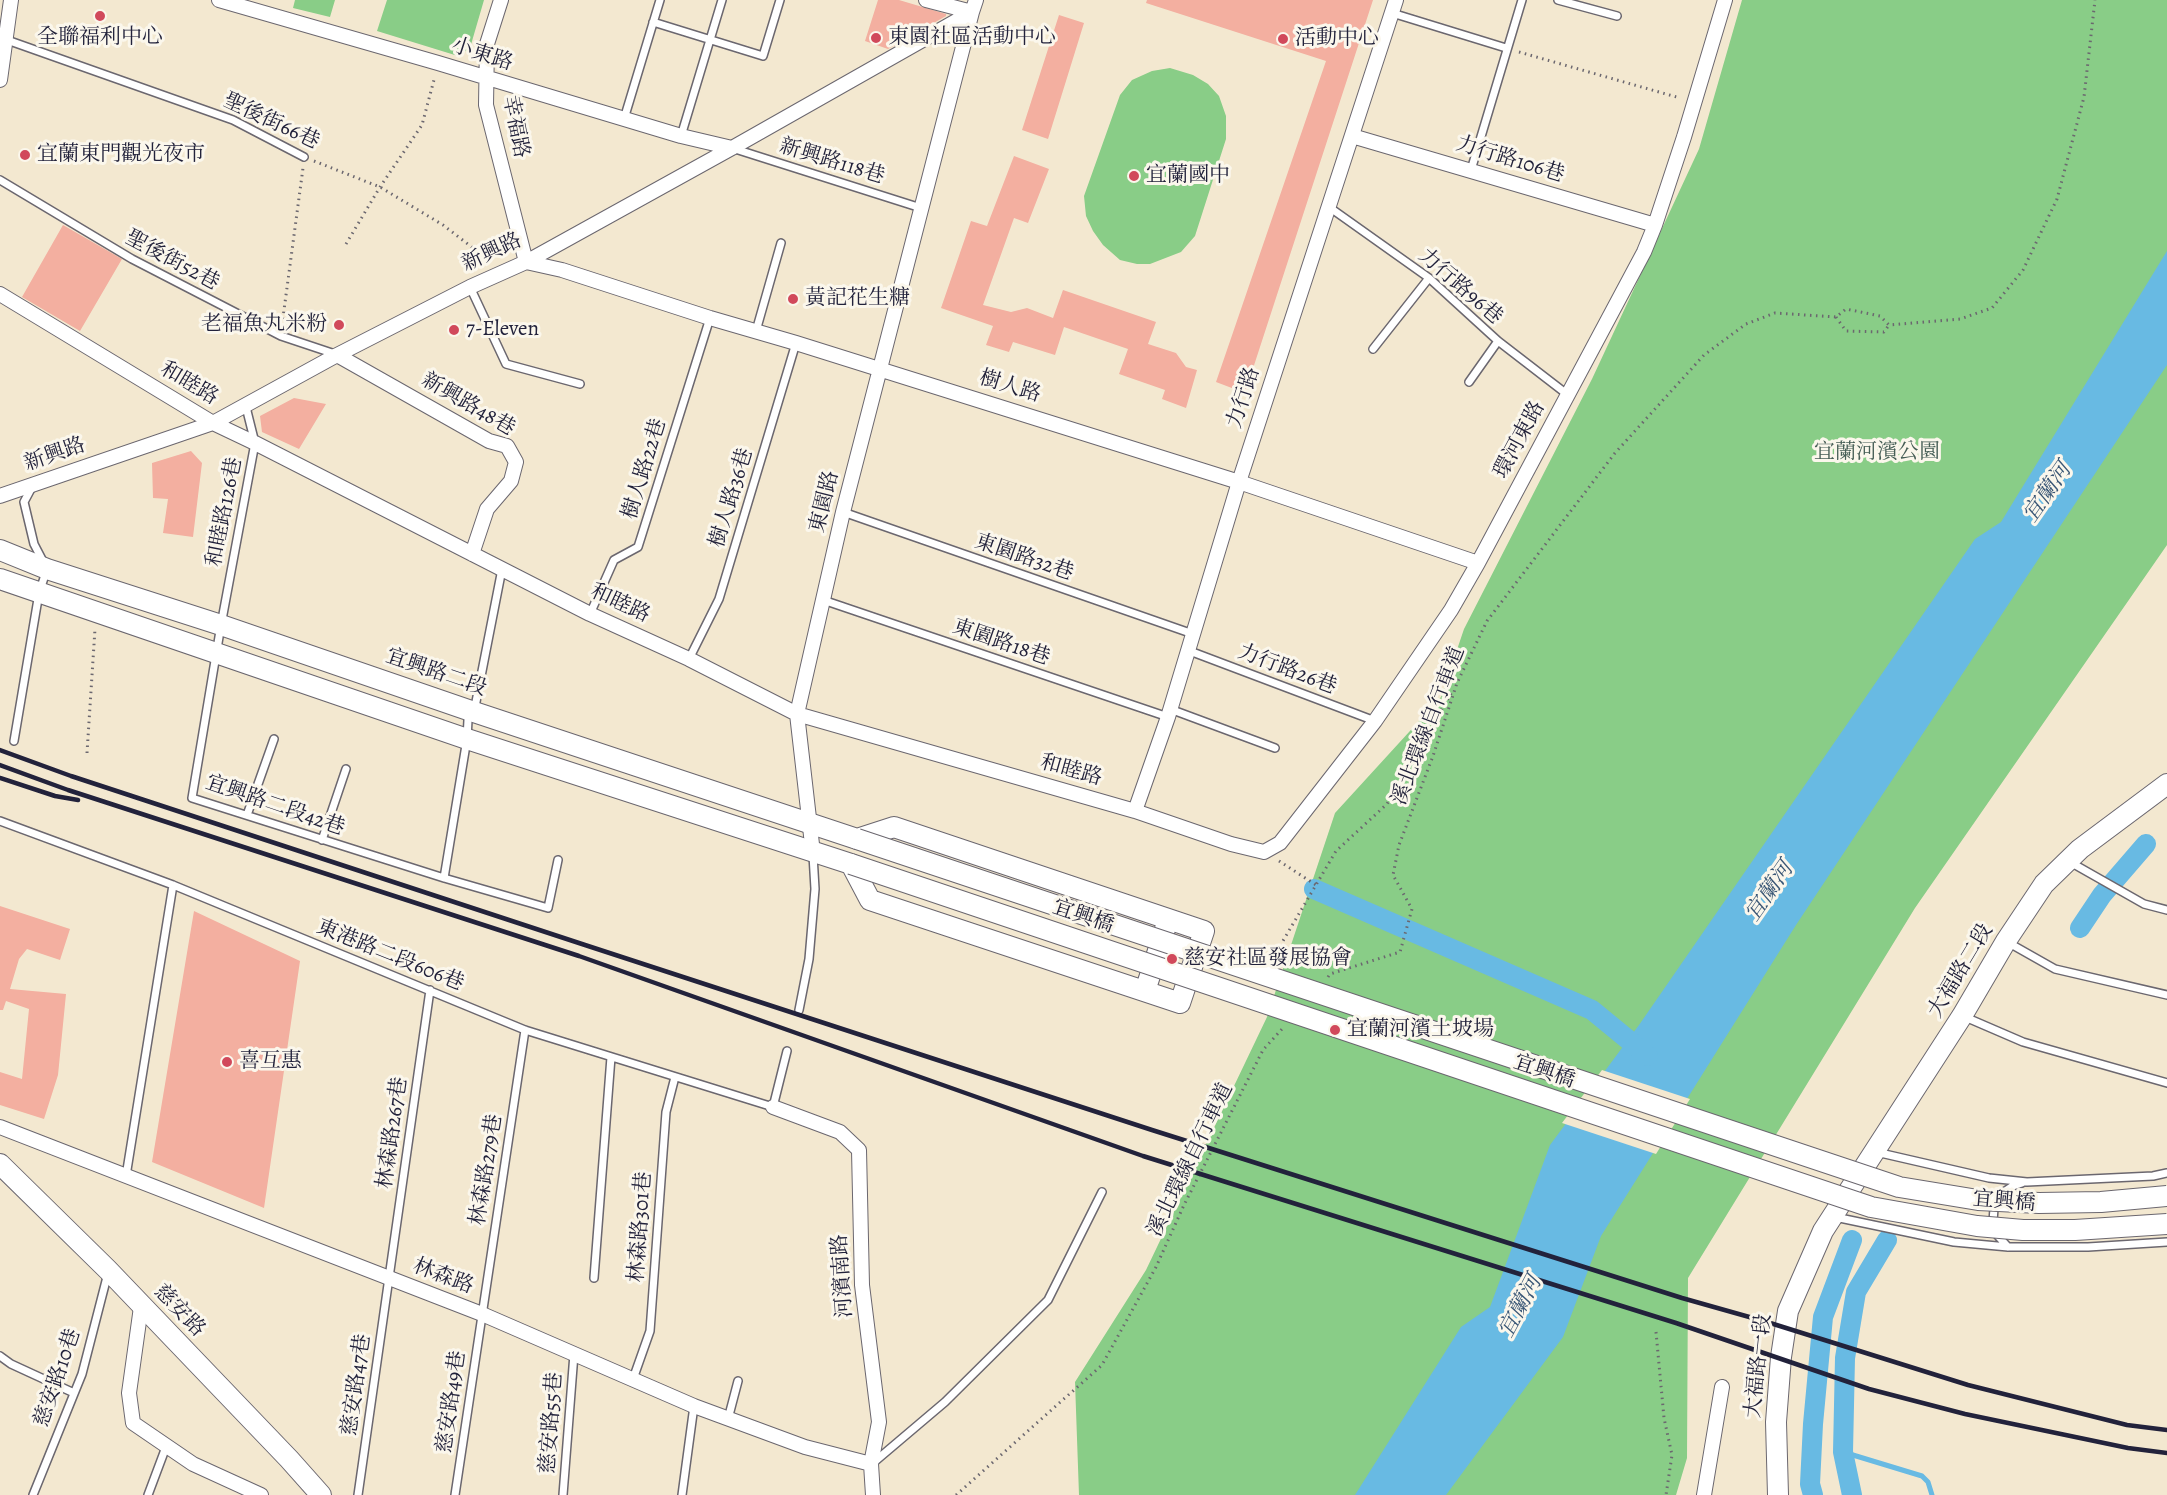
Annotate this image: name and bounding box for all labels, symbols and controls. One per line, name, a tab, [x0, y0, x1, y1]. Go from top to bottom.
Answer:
marker: 全聯福利中心	[93, 9, 107, 23]
place label: 全聯福利中心	[37, 25, 163, 51]
place label: 東園社區活動中心	[888, 25, 1056, 51]
place label: 活動中心	[1295, 26, 1379, 52]
marker: 東園社區活動中心	[869, 31, 883, 45]
marker: 活動中心	[1276, 32, 1290, 46]
street label: 小東路	[448, 33, 516, 77]
street label: 聖後街66巷	[219, 89, 323, 155]
street label: 幸福路	[497, 94, 533, 160]
street label: 力行路106巷	[1453, 132, 1567, 188]
street label: 新興路118巷	[776, 134, 888, 190]
place label: 宜蘭東門觀光夜市	[37, 142, 205, 168]
marker: 宜蘭東門觀光夜市	[18, 148, 32, 162]
place label: 宜蘭國中	[1146, 163, 1230, 189]
marker: 宜蘭國中	[1127, 169, 1141, 183]
street label: 聖後街52巷	[121, 226, 223, 296]
street label: 新興路	[458, 228, 526, 278]
street label: 力行路96巷	[1413, 244, 1507, 330]
place label: 黃記花生糖	[805, 286, 910, 312]
marker: 黃記花生糖	[786, 292, 800, 306]
place label: 老福魚丸米粉	[201, 312, 327, 338]
place label: 7-Eleven	[466, 317, 539, 343]
marker: 老福魚丸米粉	[332, 318, 346, 332]
marker: 7-Eleven	[447, 323, 461, 337]
street label: 和睦路	[156, 357, 222, 411]
street label: 力行路	[1222, 364, 1266, 432]
street label: 樹人路	[976, 366, 1044, 408]
street label: 新興路48巷	[417, 368, 519, 442]
street label: 環河東路	[1489, 397, 1551, 483]
street label: 樹人路22巷	[618, 416, 672, 522]
street label: 新興路	[21, 433, 89, 477]
park label: 宜蘭河濱公園	[1814, 440, 1940, 466]
street label: 樹人路36巷	[705, 445, 759, 551]
street label: 和睦路126巷	[202, 455, 248, 569]
water label: 宜蘭河	[2018, 458, 2078, 528]
street label: 東園路	[805, 468, 845, 536]
street label: 東園路32巷	[971, 529, 1077, 587]
street label: 和睦路	[586, 579, 654, 629]
street label: 東園路18巷	[949, 615, 1053, 671]
street label: 力行路26巷	[1234, 640, 1340, 700]
street label: 溪北環線自行車道	[1387, 643, 1471, 809]
street label: 宜興路二段	[382, 644, 490, 702]
street label: 和睦路	[1037, 750, 1105, 792]
street label: 宜興路二段42巷	[202, 770, 348, 842]
water label: 宜蘭河	[1740, 857, 1800, 927]
street label: 宜興橋	[1049, 895, 1117, 939]
street label: 東港路二段606巷	[313, 915, 467, 997]
street label: 大福路二段	[1923, 920, 1999, 1022]
place label: 慈安社區發展協會	[1184, 946, 1352, 972]
marker: 慈安社區發展協會	[1165, 952, 1179, 966]
place label: 宜蘭河濱土坡場	[1347, 1017, 1494, 1043]
marker: 宜蘭河濱土坡場	[1328, 1023, 1342, 1037]
place label: 喜互惠	[239, 1049, 302, 1075]
street label: 宜興橋	[1510, 1050, 1578, 1094]
marker: 喜互惠	[220, 1055, 234, 1069]
street label: 林森路267巷	[373, 1076, 413, 1190]
street label: 溪北環線自行車道	[1143, 1079, 1239, 1241]
street label: 林森路279巷	[466, 1113, 508, 1227]
street label: 林森路301巷	[625, 1171, 657, 1283]
street label: 宜興橋	[1972, 1187, 2036, 1217]
street label: 河濱南路	[828, 1233, 858, 1319]
street label: 林森路	[409, 1254, 477, 1300]
water label: 宜蘭河	[1494, 1272, 1548, 1342]
street label: 慈安路	[148, 1280, 210, 1342]
street label: 大福路一段	[1741, 1312, 1777, 1420]
street label: 慈安路10巷	[29, 1325, 87, 1431]
street label: 慈安路47巷	[337, 1333, 377, 1437]
street label: 慈安路49巷	[432, 1349, 472, 1455]
street label: 慈安路55巷	[536, 1371, 568, 1475]

